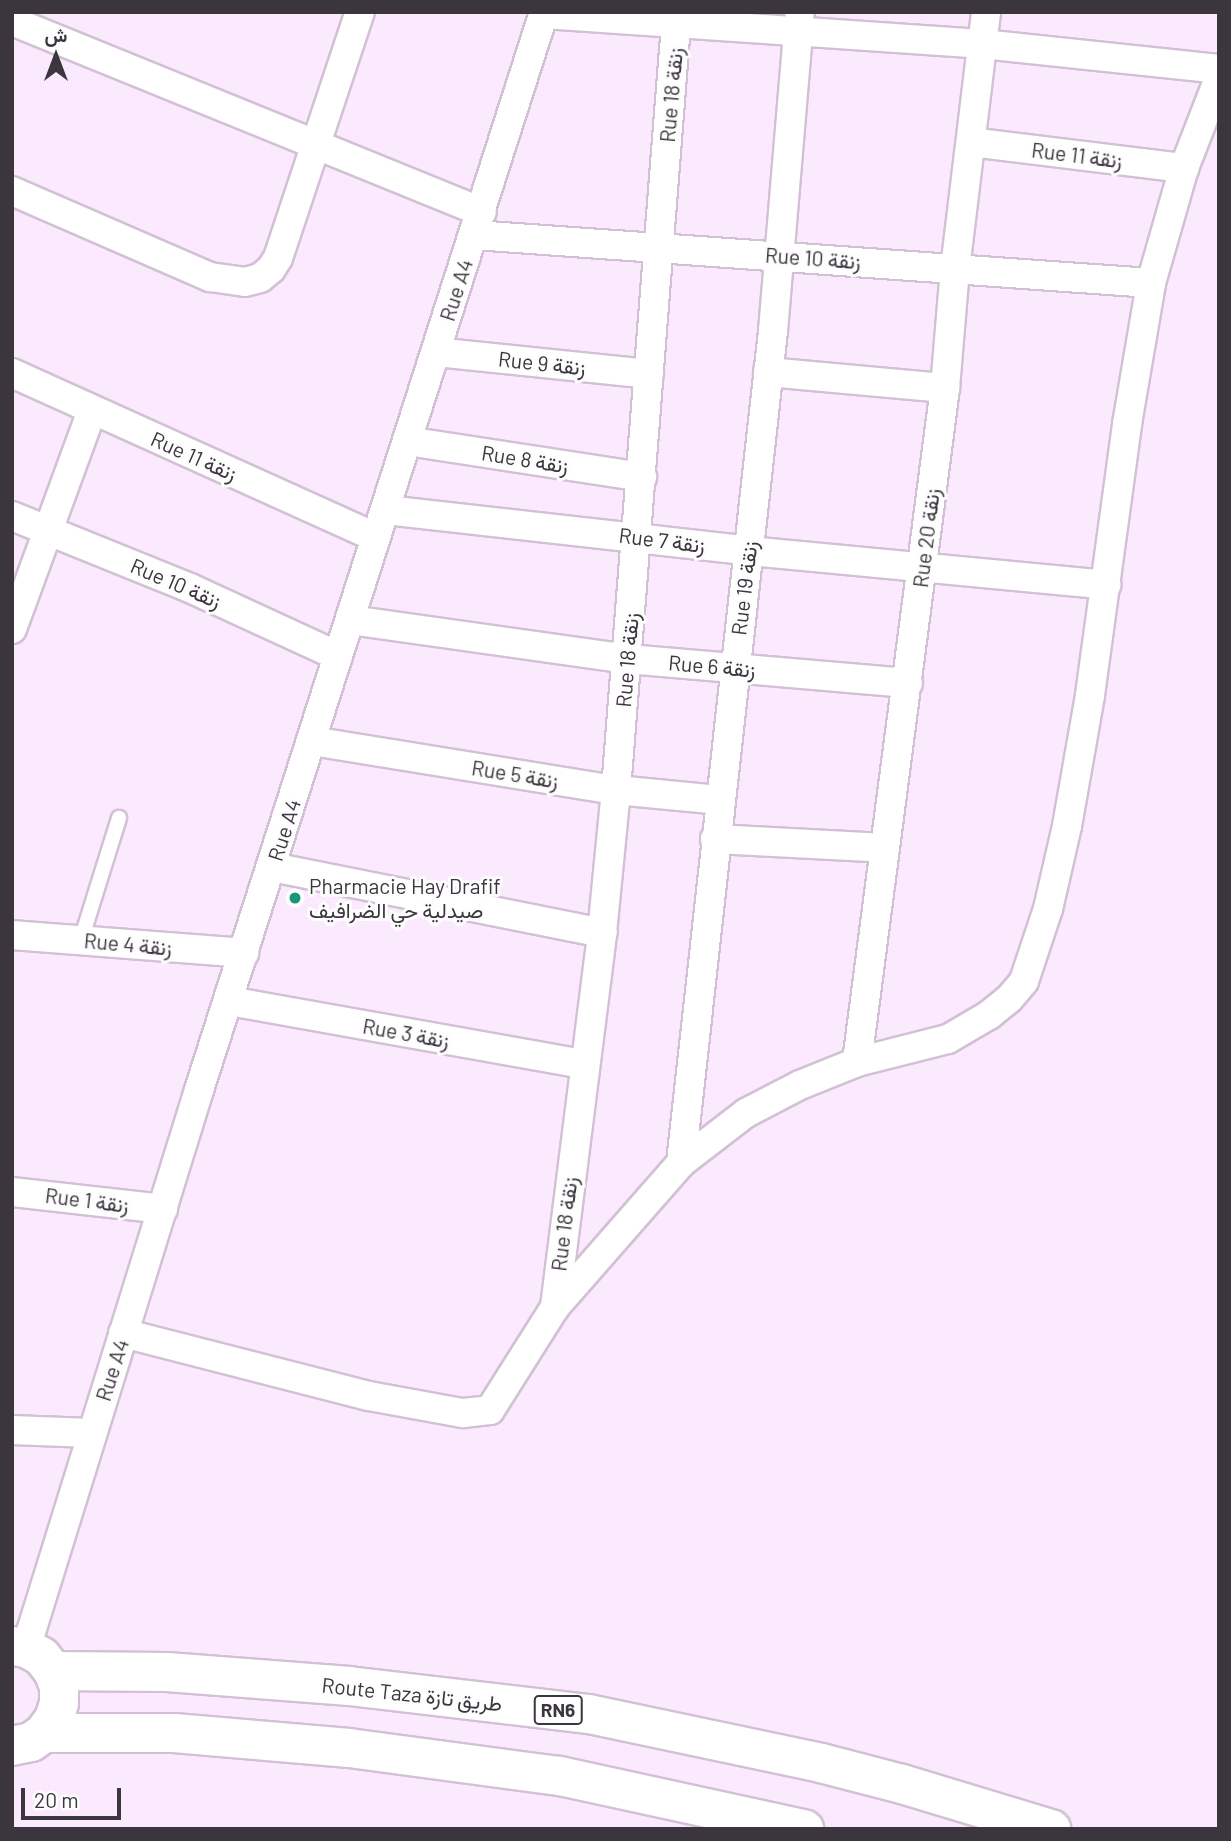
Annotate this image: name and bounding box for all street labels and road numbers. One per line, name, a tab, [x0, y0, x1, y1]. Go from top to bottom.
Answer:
street label: Rue 18 زنقة	[654, 47, 688, 143]
street label: Rue 11 زنقة	[1030, 137, 1124, 173]
street label: Rue 10 زنقة	[764, 242, 862, 274]
street label: Rue A4	[434, 256, 478, 324]
street label: Rue 9 زنقة	[497, 346, 587, 380]
street label: Rue 11 زنقة	[147, 426, 241, 486]
street label: Rue 8 زنقة	[480, 440, 570, 478]
street label: Rue 20 زنقة	[907, 487, 945, 589]
street label: Rue 7 زنقة	[617, 522, 707, 558]
street label: Rue 19 زنقة	[726, 539, 762, 637]
street label: Rue 10 زنقة	[127, 553, 225, 613]
street label: Rue 18 زنقة	[610, 612, 644, 708]
street label: Rue 6 زنقة	[667, 650, 757, 682]
street label: Rue 5 زنقة	[470, 755, 560, 793]
street label: Rue A4	[262, 796, 306, 864]
street label: Rue 4 زنقة	[83, 928, 173, 960]
street label: Rue 3 زنقة	[361, 1013, 451, 1053]
street label: Rue 18 زنقة	[546, 1175, 582, 1273]
street label: Rue 1 زنقة	[44, 1182, 130, 1218]
street label: Rue A4	[90, 1336, 134, 1404]
street label: Route Taza طريق تازة	[321, 1672, 503, 1716]
road number: RN6	[534, 1694, 582, 1726]

